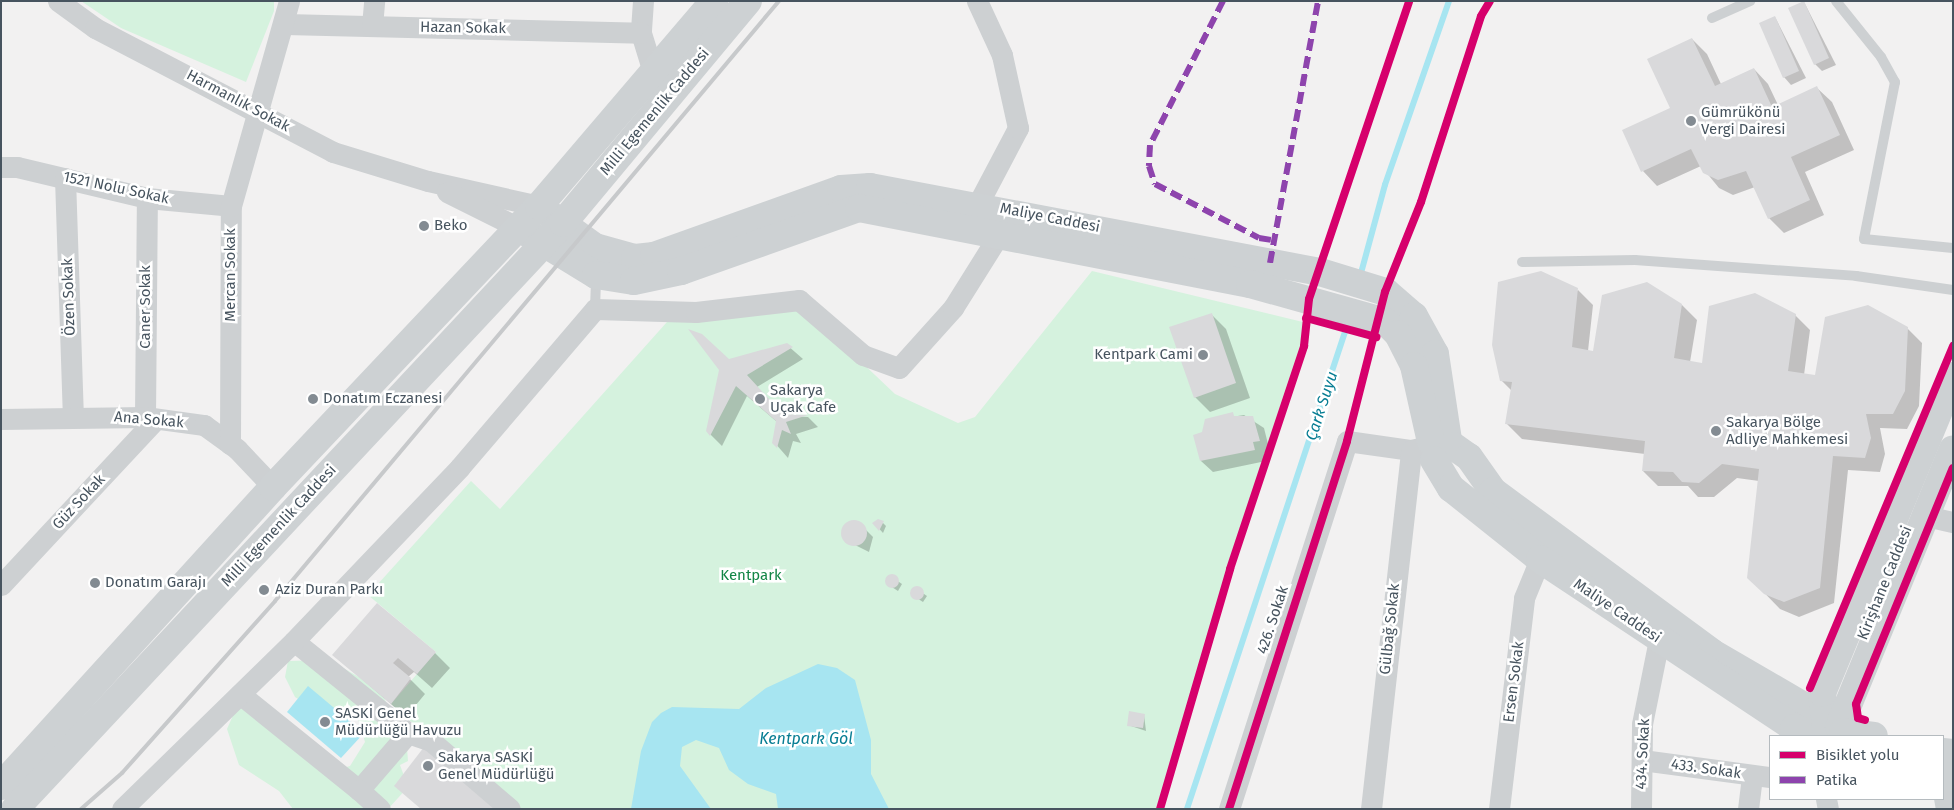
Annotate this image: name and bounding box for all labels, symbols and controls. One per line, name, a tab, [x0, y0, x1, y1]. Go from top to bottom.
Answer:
street label: Hazan Sokak	[420, 18, 506, 38]
street label: Milli Egemenlik Caddesi	[597, 45, 713, 179]
street label: Harmanlık Sokak	[183, 66, 293, 136]
place label: Gümrükönü Vergi Dairesi	[1701, 103, 1785, 138]
marker: Gümrükönü Vergi Dairesi	[1685, 115, 1697, 127]
street label: 1521 Nolu Sokak	[61, 168, 171, 208]
street label: Maliye Caddesi	[998, 199, 1102, 237]
place label: Beko	[434, 217, 468, 235]
marker: Beko	[418, 220, 430, 232]
street label: Mercan Sokak	[222, 228, 240, 322]
street label: Özen Sokak	[59, 258, 79, 336]
street label: Caner Sokak	[137, 265, 155, 349]
place label: Kentpark Cami	[1094, 346, 1193, 364]
marker: Kentpark Cami	[1197, 349, 1209, 361]
water label: Çark Suyu	[1302, 369, 1342, 443]
place label: Sakarya Uçak Cafe	[770, 381, 836, 416]
place label: Donatım Eczanesi	[323, 390, 442, 408]
marker: Donatım Eczanesi	[307, 393, 319, 405]
marker: Sakarya Uçak Cafe	[754, 393, 766, 405]
street label: Ana Sokak	[113, 408, 185, 432]
place label: Sakarya Bölge Adliye Mahkemesi	[1726, 413, 1848, 448]
marker: Sakarya Bölge Adliye Mahkemesi	[1710, 425, 1722, 437]
street label: Milli Egemenlik Caddesi	[218, 461, 340, 591]
street label: Güz Sokak	[49, 471, 109, 533]
street label: Kirişhane Caddesi	[1854, 523, 1916, 643]
park label: Kentpark	[720, 567, 782, 585]
place label: Donatım Garajı	[105, 574, 206, 592]
street label: Maliye Caddesi	[1570, 575, 1664, 647]
marker: Donatım Garajı	[89, 577, 101, 589]
place label: Aziz Duran Parkı	[275, 581, 383, 599]
marker: Aziz Duran Parkı	[257, 583, 271, 597]
street label: Gülbağ Sokak	[1376, 583, 1404, 675]
street label: 426. Sokak	[1253, 584, 1293, 656]
street label: Ersen Sokak	[1500, 640, 1528, 724]
place label: SASKİ Genel Müdürlüğü Havuzu	[335, 704, 462, 739]
marker: SASKİ Genel Müdürlüğü Havuzu	[319, 716, 331, 728]
street label: 434. Sokak	[1632, 718, 1654, 790]
water label: Kentpark Göl	[759, 729, 853, 749]
legend	[1769, 735, 1944, 800]
text: Bisiklet yolu	[1816, 746, 1899, 764]
place label: Sakarya SASKİ Genel Müdürlüğü	[438, 748, 554, 783]
street label: 433. Sokak	[1670, 755, 1742, 783]
marker: Sakarya SASKİ Genel Müdürlüğü	[422, 760, 434, 772]
text: Patika	[1816, 771, 1857, 789]

